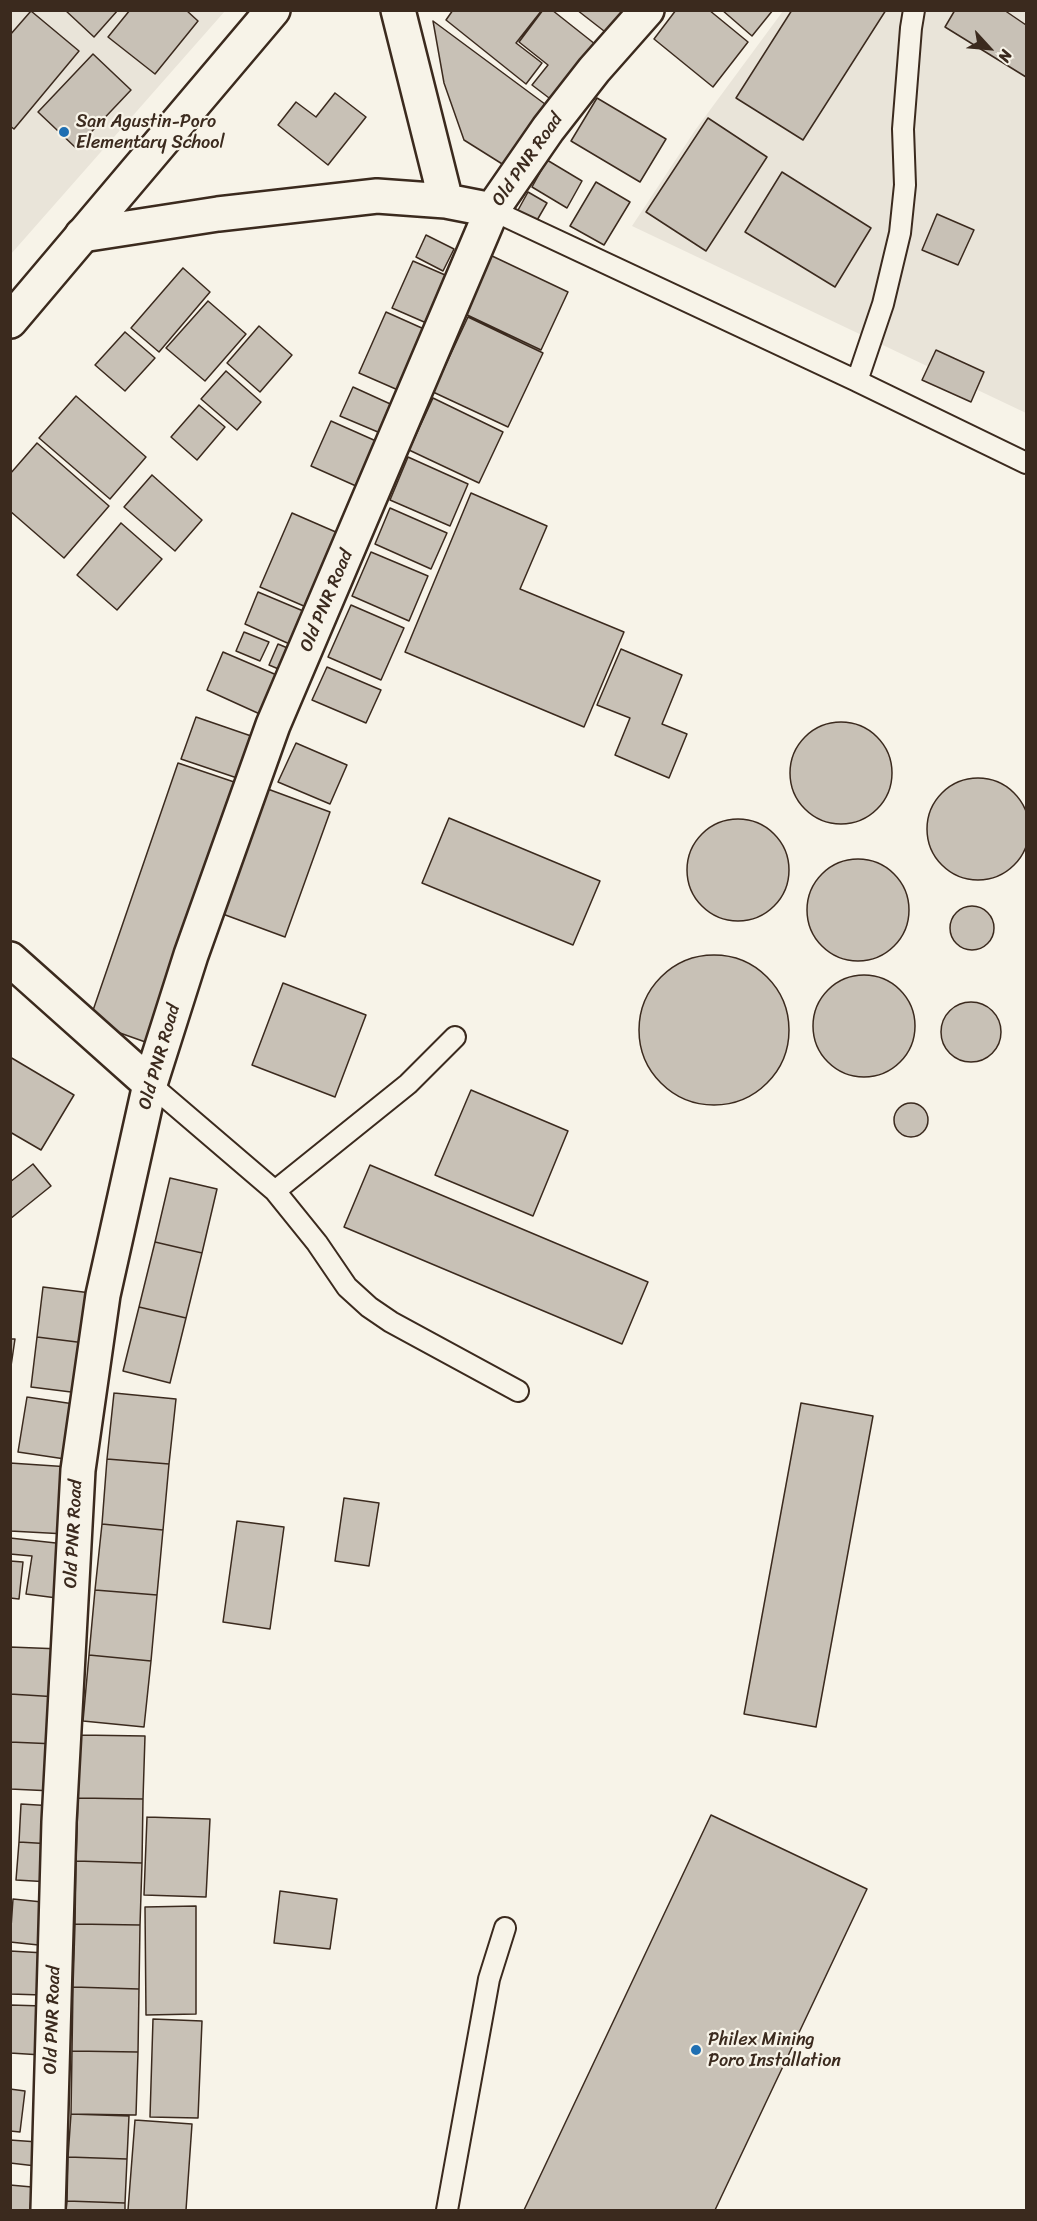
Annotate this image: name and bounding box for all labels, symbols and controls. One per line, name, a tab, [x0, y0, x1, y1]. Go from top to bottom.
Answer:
north arrow	[959, 18, 1019, 78]
text: N	[990, 45, 1021, 67]
street label: Old PNR Road	[488, 109, 568, 211]
place label: San Agustin-Poro Elementary School	[76, 111, 225, 154]
marker: San Agustin-Poro Elementary School	[57, 125, 71, 139]
street label: Old PNR Road	[296, 547, 358, 655]
street label: Old PNR Road	[135, 1002, 185, 1112]
street label: Old PNR Road	[60, 1479, 88, 1589]
street label: Old PNR Road	[40, 1965, 66, 2075]
place label: Philex Mining Poro Installation	[708, 2029, 841, 2072]
marker: Philex Mining Poro Installation	[689, 2043, 703, 2057]

